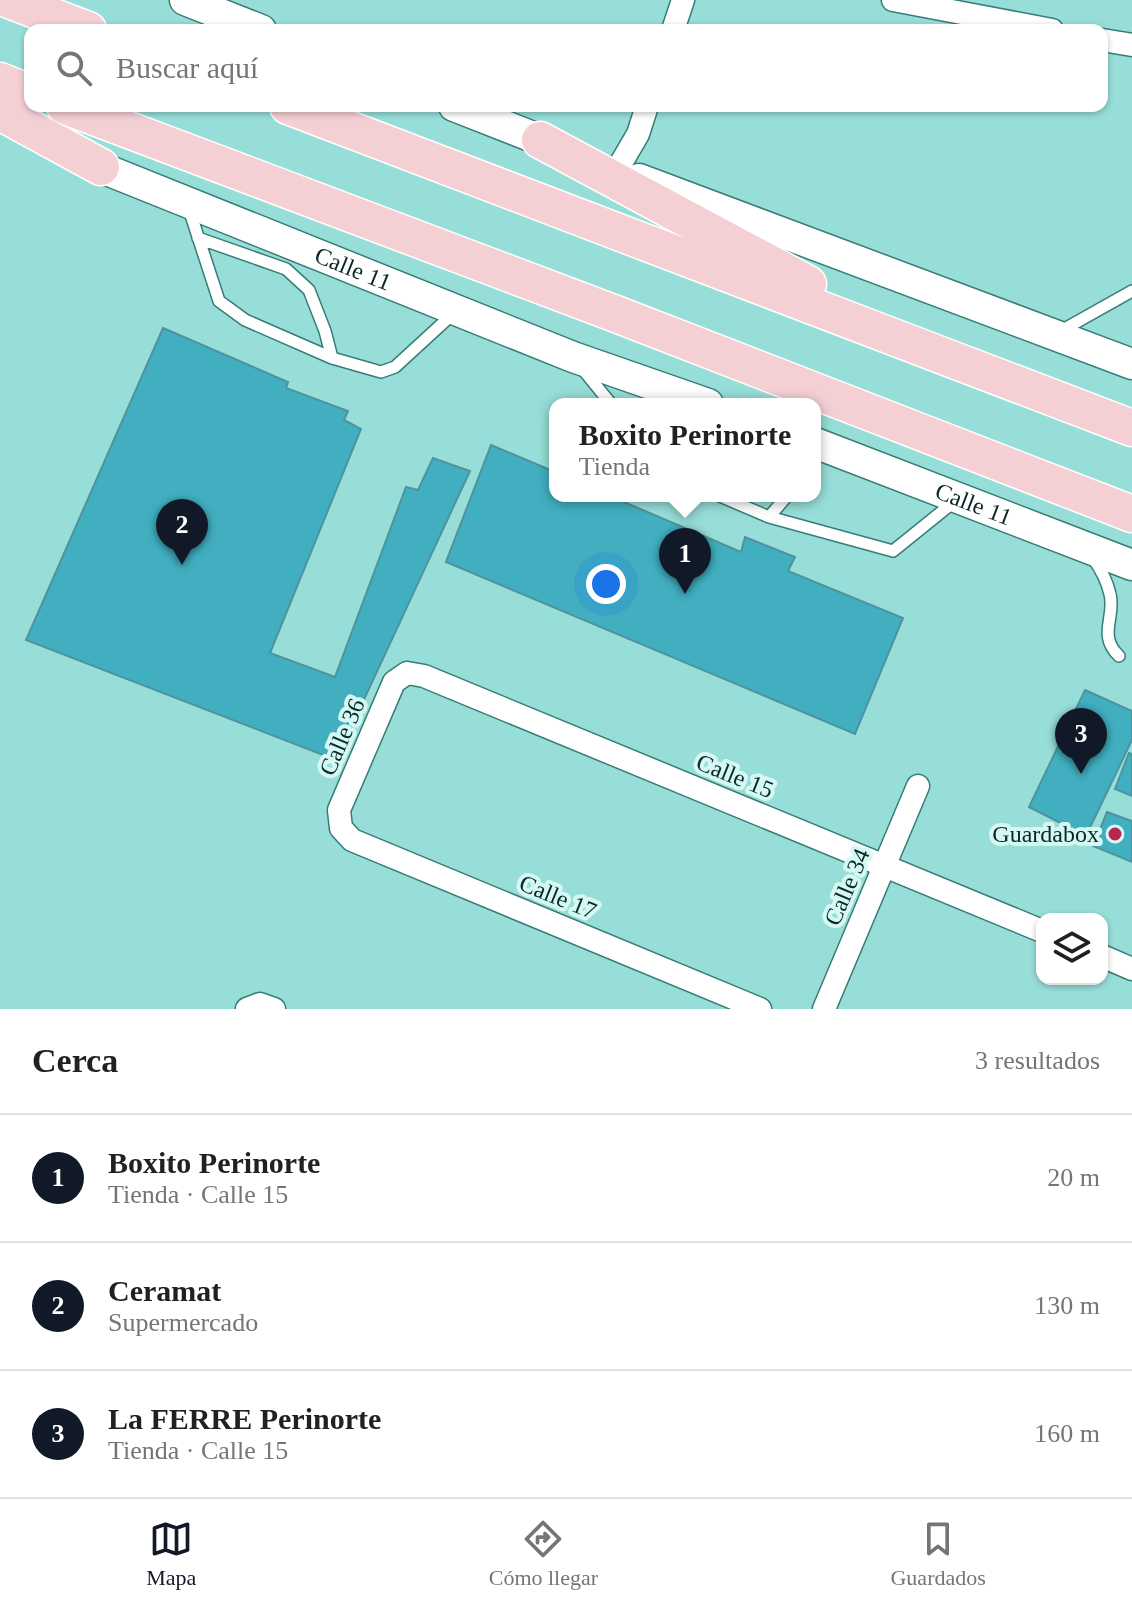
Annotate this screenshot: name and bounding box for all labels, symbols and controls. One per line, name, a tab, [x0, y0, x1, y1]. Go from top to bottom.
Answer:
search box	[24, 24, 1108, 112]
icon: search	[52, 46, 96, 90]
text: Buscar aquí	[116, 51, 258, 84]
street label: Calle 11	[311, 242, 395, 296]
popup	[549, 398, 821, 502]
text: Boxito Perinorte	[579, 418, 791, 451]
text: Tienda	[579, 452, 650, 481]
street label: Calle 11	[932, 478, 1016, 531]
pin: 2	[156, 499, 208, 565]
pin: 1	[659, 528, 711, 594]
your location	[586, 564, 626, 604]
street label: Calle 36	[314, 695, 370, 779]
pin: 3	[1055, 708, 1107, 774]
street label: Calle 15	[693, 749, 777, 803]
place label: Guardabox	[992, 821, 1099, 847]
marker: Guardabox	[1106, 825, 1124, 843]
street label: Calle 34	[819, 845, 875, 929]
street label: Calle 17	[516, 870, 600, 924]
map controls	[1036, 913, 1108, 985]
button: layers	[1036, 913, 1108, 985]
text: Cerca	[32, 1042, 118, 1079]
text: 3 resultados	[975, 1046, 1100, 1075]
text: Boxito Perinorte	[108, 1146, 320, 1179]
text: 1	[52, 1163, 65, 1192]
text: 20 m	[1047, 1163, 1100, 1192]
text: Tienda · Calle 15	[108, 1180, 288, 1209]
text: Ceramat	[108, 1274, 221, 1307]
text: 2	[52, 1291, 65, 1320]
text: 130 m	[1034, 1291, 1100, 1320]
text: Supermercado	[108, 1308, 258, 1337]
text: La FERRE Perinorte	[108, 1402, 381, 1435]
text: 3	[52, 1419, 65, 1448]
text: 160 m	[1034, 1419, 1100, 1448]
text: Tienda · Calle 15	[108, 1436, 288, 1465]
tab: Mapa	[146, 1517, 196, 1591]
tab: Cómo llegar	[489, 1517, 598, 1591]
tab: Guardados	[890, 1517, 986, 1591]

